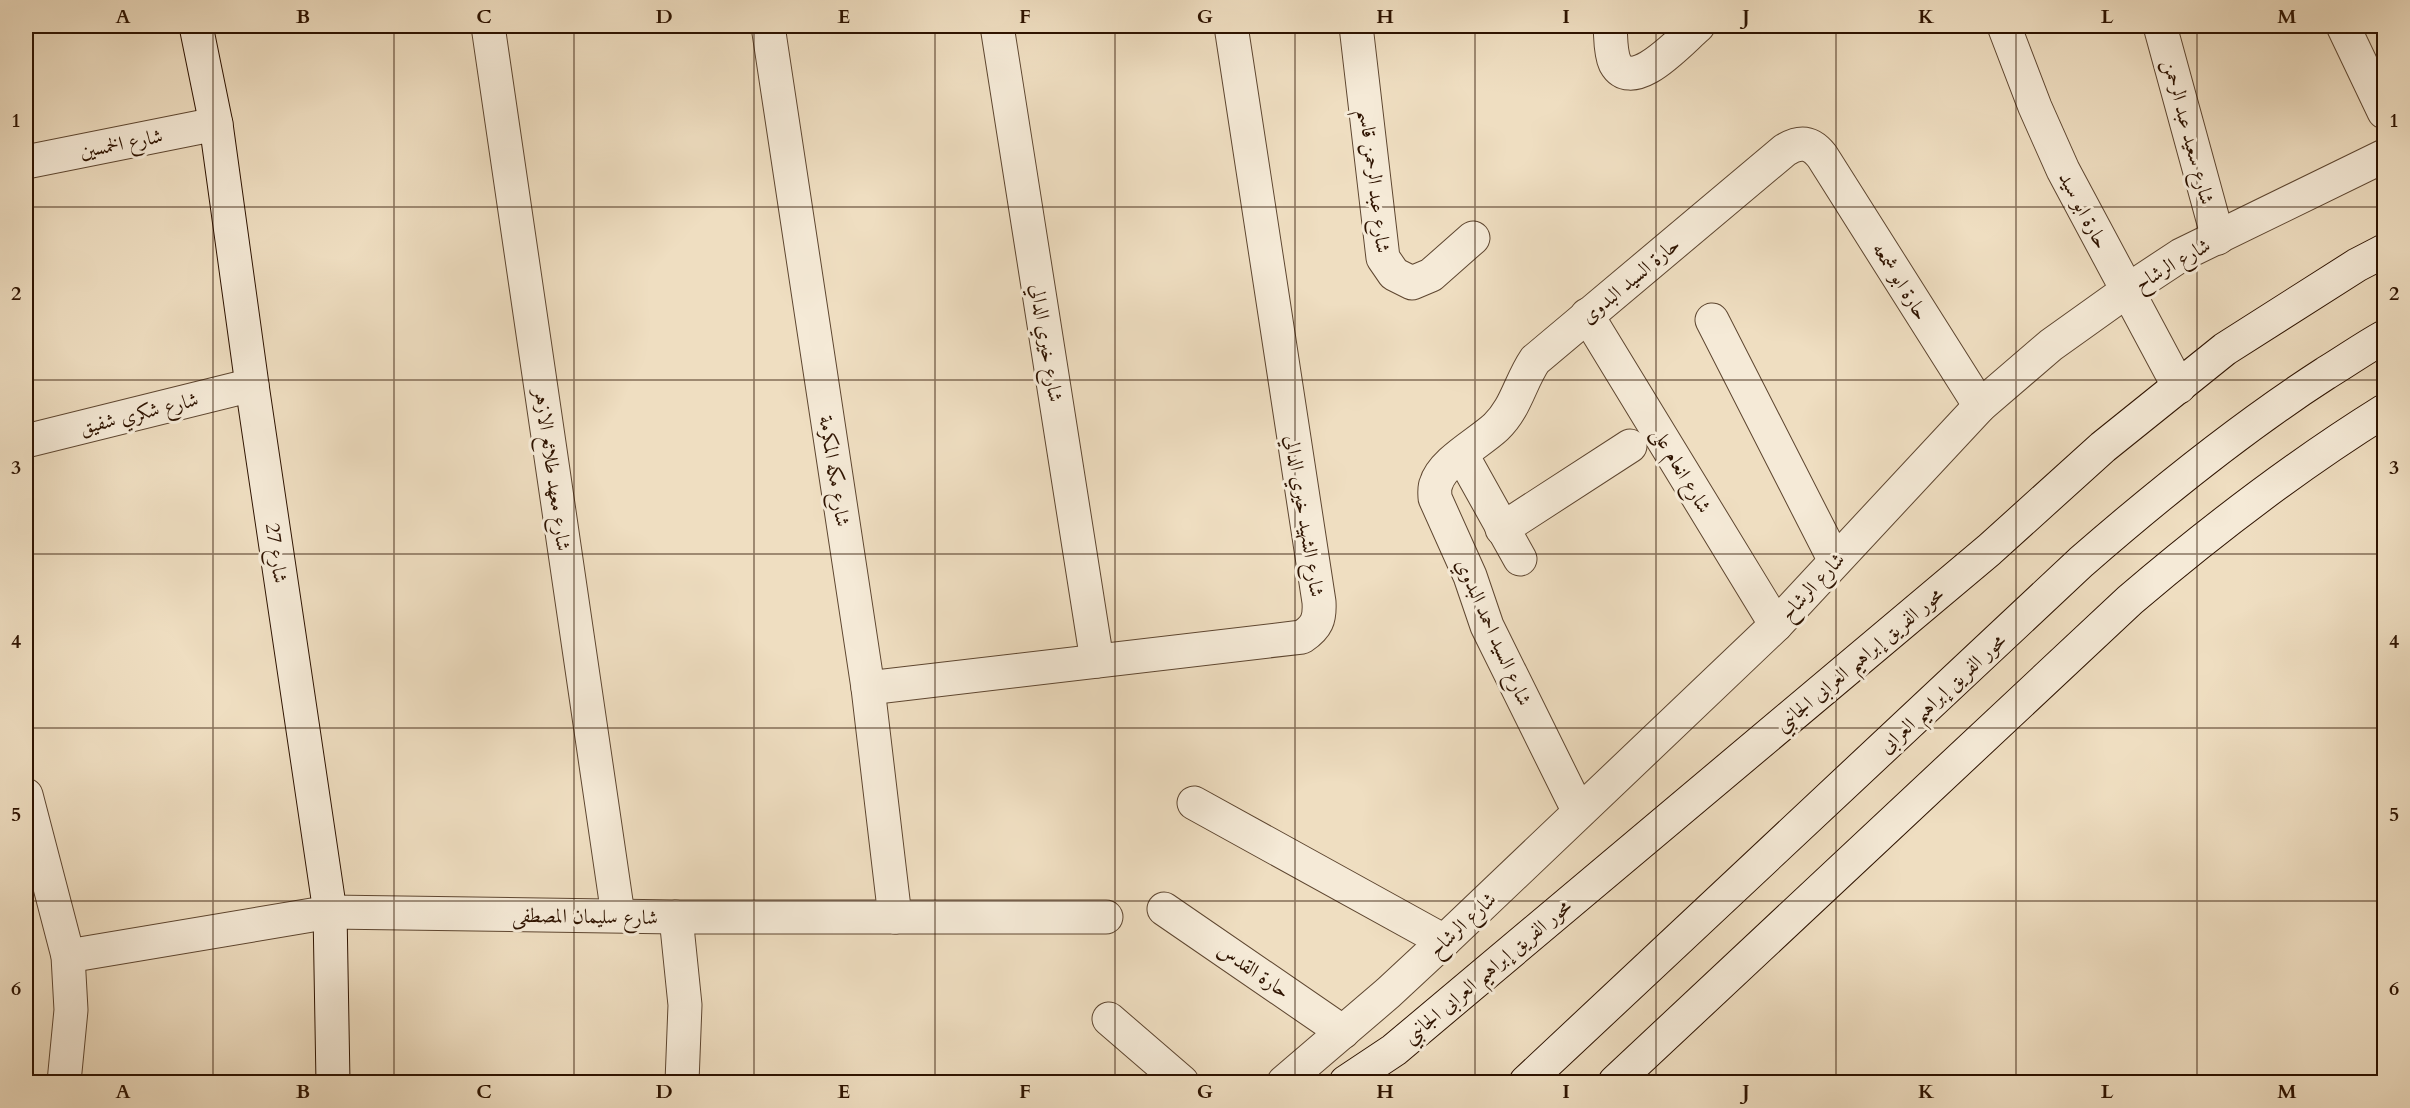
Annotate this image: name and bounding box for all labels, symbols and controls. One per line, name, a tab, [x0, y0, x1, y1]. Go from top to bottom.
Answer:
text: A	[115, 3, 131, 30]
text: B	[296, 3, 310, 30]
text: C	[476, 3, 492, 30]
text: D	[655, 3, 673, 30]
text: E	[838, 3, 850, 30]
text: F	[1019, 3, 1031, 30]
text: G	[1197, 3, 1213, 30]
text: H	[1376, 3, 1394, 30]
text: I	[1562, 3, 1570, 30]
text: J	[1739, 3, 1750, 30]
text: K	[1918, 3, 1935, 30]
text: L	[2101, 3, 2114, 30]
text: M	[2277, 3, 2297, 30]
street label: شارع سعيد عبد الرحمن	[2152, 57, 2221, 209]
text: 1	[11, 107, 21, 134]
text: 1	[2389, 107, 2399, 134]
street label: شارع عبد الرحمن قاسم	[1346, 108, 1397, 255]
street label: شارع الخمسين	[77, 122, 166, 169]
street label: حارة ابو سيد	[2052, 167, 2115, 253]
street label: حارة السيد البدوى	[1575, 231, 1686, 330]
street label: شارع الرشاح	[2129, 232, 2217, 301]
street label: حارة ابو شمعه	[1866, 237, 1935, 325]
text: 2	[11, 280, 21, 307]
text: 2	[2389, 280, 2399, 307]
street label: شارع خيري الدالي	[1020, 282, 1069, 405]
street label: شارع معهد طلائع الازهر	[524, 385, 577, 553]
street label: شارع شكري شفيق	[77, 386, 202, 445]
street label: شارع مكه المكرمة	[808, 414, 857, 529]
street label: شارع انعام على	[1642, 422, 1718, 520]
street label: شارع الشهيد خيري الدالي	[1274, 433, 1331, 600]
text: 3	[11, 454, 21, 481]
text: 3	[2389, 454, 2399, 481]
street label: شارع 27	[255, 521, 294, 586]
street label: شارع الرشاح	[1774, 547, 1854, 629]
street label: شارع السيد احمد البدوي	[1445, 554, 1538, 712]
street label: محور الفريق إبراهيم العرابى الجانبي	[1770, 582, 1948, 736]
text: 4	[11, 628, 21, 655]
street label: محور الفريق إبراهيم العرابى	[1874, 628, 2010, 758]
text: 4	[2389, 628, 2399, 655]
text: 5	[11, 801, 21, 828]
text: 5	[2389, 801, 2399, 828]
street label: شارع الرشاح	[1423, 886, 1505, 966]
street label: محور الفريق إبراهيم العرابى الجانبي	[1397, 893, 1581, 1054]
street label: شارع سليمان المصطفى	[512, 902, 658, 935]
street label: حارة القدس	[1212, 936, 1295, 1005]
text: 6	[11, 975, 21, 1002]
text: 6	[2389, 975, 2399, 1002]
text: A	[115, 1078, 131, 1105]
text: B	[296, 1078, 310, 1105]
text: C	[476, 1078, 492, 1105]
text: D	[655, 1078, 673, 1105]
text: E	[838, 1078, 850, 1105]
text: F	[1019, 1078, 1031, 1105]
text: G	[1197, 1078, 1213, 1105]
text: H	[1376, 1078, 1394, 1105]
text: I	[1562, 1078, 1570, 1105]
text: J	[1739, 1078, 1750, 1105]
text: K	[1918, 1078, 1935, 1105]
text: L	[2101, 1078, 2114, 1105]
text: M	[2277, 1078, 2297, 1105]

